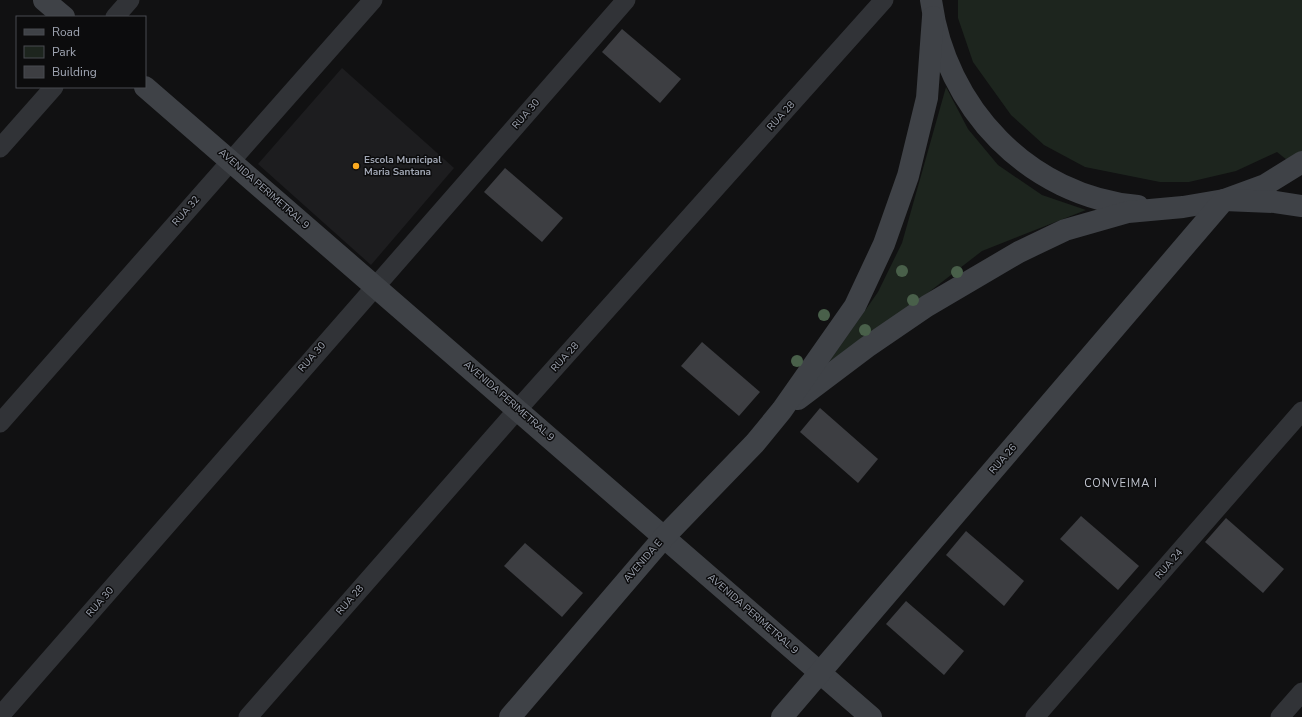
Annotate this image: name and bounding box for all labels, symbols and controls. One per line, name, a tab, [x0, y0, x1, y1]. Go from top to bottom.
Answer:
legend	[16, 16, 146, 88]
text: Road	[52, 24, 80, 40]
text: Park	[52, 44, 77, 60]
text: Building	[52, 64, 97, 80]
street label: RUA 30	[509, 96, 543, 132]
street label: RUA 28	[764, 98, 798, 134]
street label: AVENIDA PERIMETRAL 9	[216, 146, 312, 232]
place label: Escola Municipal Maria Santana	[364, 153, 442, 179]
marker: Escola Municipal Maria Santana	[351, 161, 361, 171]
street label: RUA 32	[169, 193, 203, 229]
street label: RUA 30	[295, 339, 329, 375]
street label: RUA 28	[548, 339, 582, 375]
street label: AVENIDA PERIMETRAL 9	[461, 358, 557, 444]
street label: RUA 26	[986, 441, 1020, 477]
district label: CONVEIMA I	[1084, 476, 1158, 491]
street label: AVENIDA E	[621, 537, 666, 585]
street label: RUA 24	[1152, 546, 1186, 582]
street label: AVENIDA PERIMETRAL 9	[705, 571, 801, 657]
street label: RUA 28	[333, 582, 367, 618]
street label: RUA 30	[83, 584, 117, 620]

